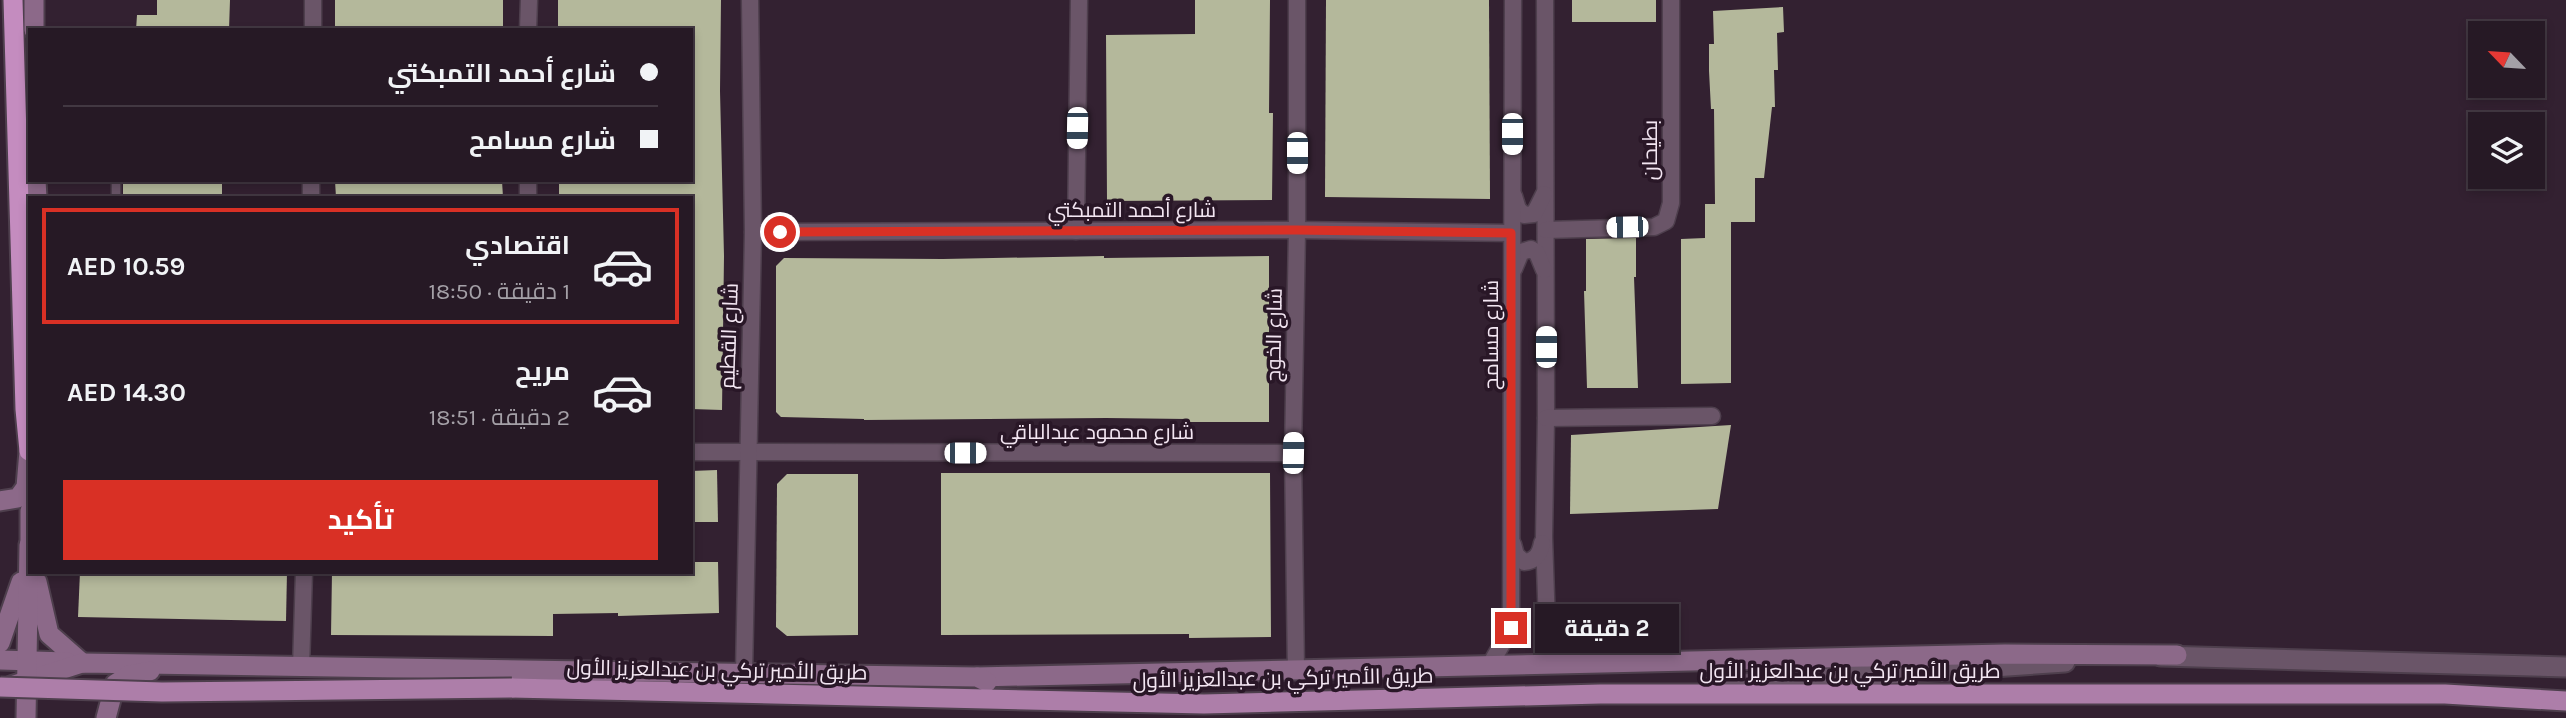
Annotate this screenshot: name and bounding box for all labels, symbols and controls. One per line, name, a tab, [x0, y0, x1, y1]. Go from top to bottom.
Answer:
north arrow	[2468, 21, 2544, 98]
map controls	[2468, 21, 2545, 189]
text: شارع أحمد التمبكتي	[388, 58, 616, 89]
car	[1067, 107, 1088, 149]
button: layers	[2468, 112, 2545, 189]
car	[1502, 113, 1523, 155]
street label: بطيحان	[1638, 120, 1663, 180]
text: شارع مسامح	[469, 125, 616, 156]
car	[1287, 132, 1308, 174]
street label: شارع أحمد التمبكتي	[1048, 197, 1216, 226]
route start	[764, 216, 796, 248]
car	[1606, 216, 1649, 238]
text: اقتصادي	[465, 230, 570, 261]
icon: car	[591, 235, 654, 298]
text: AED 10.59	[67, 251, 185, 282]
text: 1 دقيقة · 18:50	[428, 278, 570, 305]
street label: شارع مسامح	[1479, 280, 1505, 390]
street label: شارع القطيم	[715, 282, 745, 390]
street label: شارع الخوج	[1261, 288, 1289, 382]
car	[1536, 326, 1557, 368]
text: مريح	[515, 356, 570, 387]
icon: car	[591, 361, 654, 424]
text: AED 14.30	[67, 377, 186, 408]
text: 2 دقيقة · 18:51	[429, 404, 570, 431]
street label: شارع محمود عبدالباقي	[1000, 420, 1194, 448]
car	[1283, 432, 1304, 474]
car	[945, 443, 987, 464]
button: تأكيد	[63, 480, 658, 560]
callout: 2 دقيقة	[1536, 604, 1679, 652]
route end	[1495, 612, 1527, 644]
text: 2 دقيقة	[1565, 615, 1649, 642]
street label: طريق الأمير تركي بن عبدالعزيز الأول	[566, 655, 868, 689]
street label: طريق الأمير تركي بن عبدالعزيز الأول	[1699, 659, 2001, 687]
street label: طريق الأمير تركي بن عبدالعزيز الأول	[1132, 663, 1434, 697]

